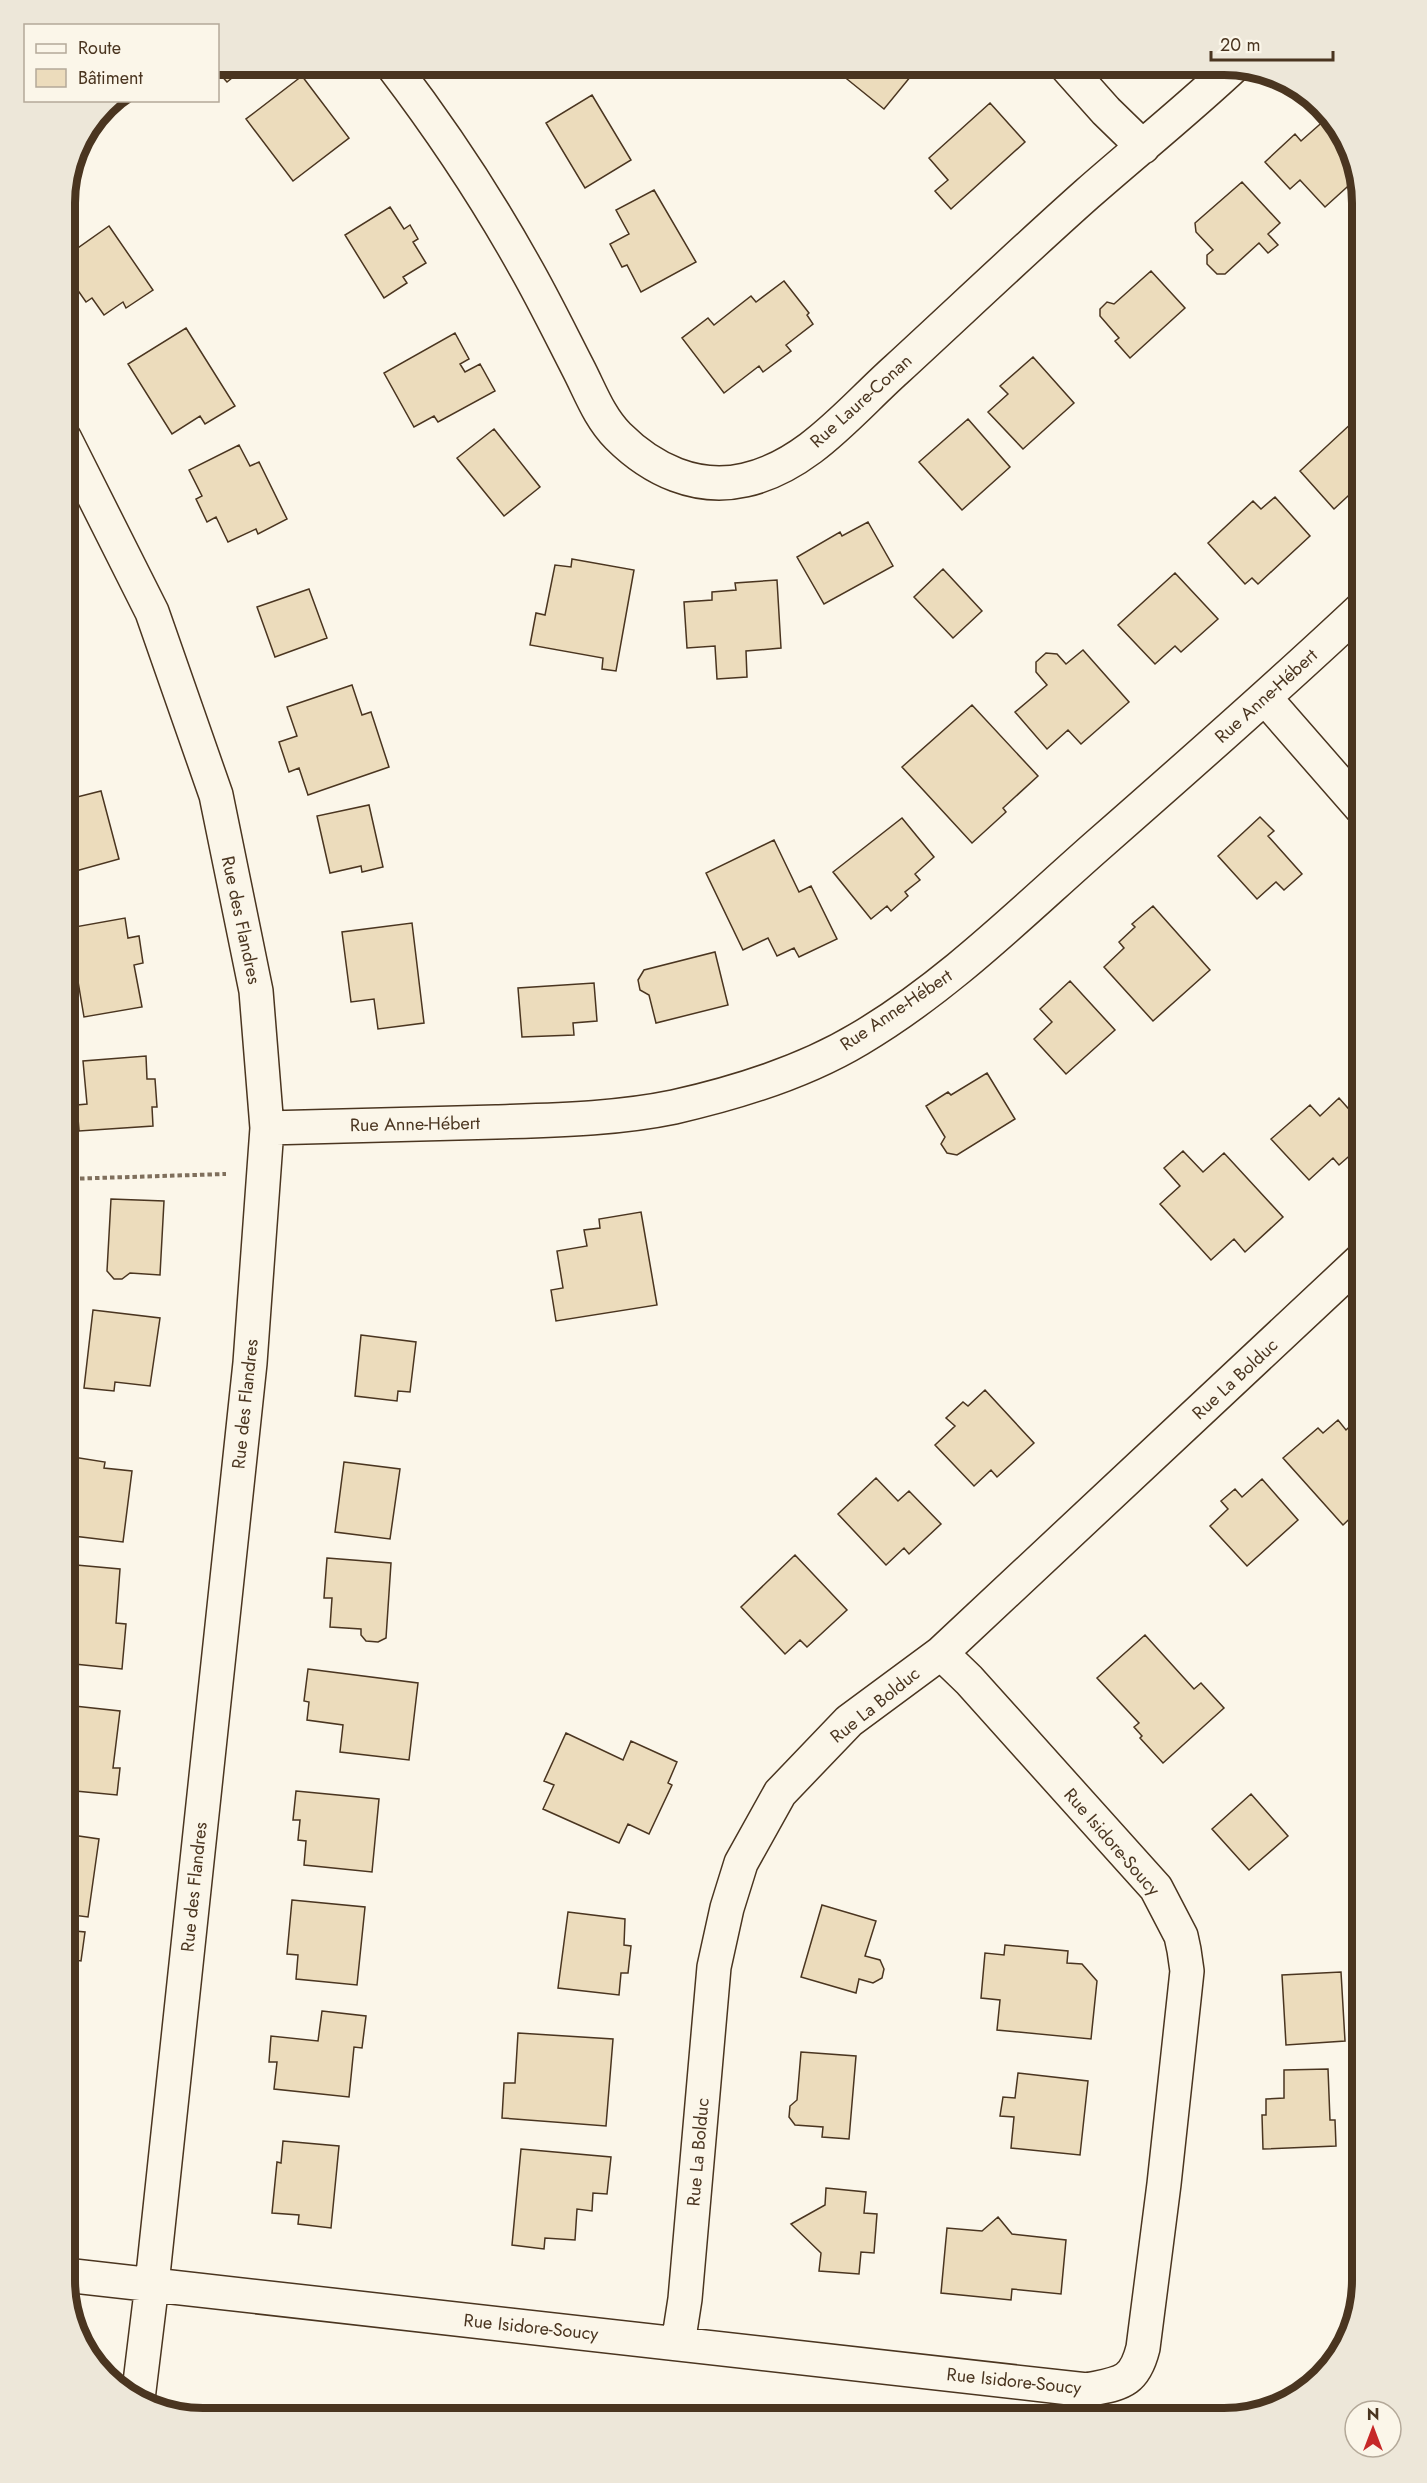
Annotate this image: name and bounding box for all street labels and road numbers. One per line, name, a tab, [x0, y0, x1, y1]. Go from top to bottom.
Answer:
street label: Rue Laure-Conan	[804, 348, 918, 454]
street label: Rue Anne-Hébert	[1209, 642, 1324, 749]
street label: Rue des Flandres	[215, 854, 267, 986]
street label: Rue Anne-Hébert	[835, 962, 958, 1057]
street label: Rue Anne-Hébert	[350, 1110, 481, 1138]
street label: Rue La Bolduc	[1186, 1332, 1284, 1426]
street label: Rue des Flandres	[225, 1338, 265, 1470]
street label: Rue La Bolduc	[825, 1661, 925, 1749]
street label: Rue Isidore-Soucy	[1058, 1782, 1166, 1902]
street label: Rue des Flandres	[174, 1821, 214, 1953]
street label: Rue La Bolduc	[680, 2097, 716, 2207]
street label: Rue Isidore-Soucy	[462, 2307, 600, 2347]
street label: Rue Isidore-Soucy	[945, 2361, 1083, 2401]

